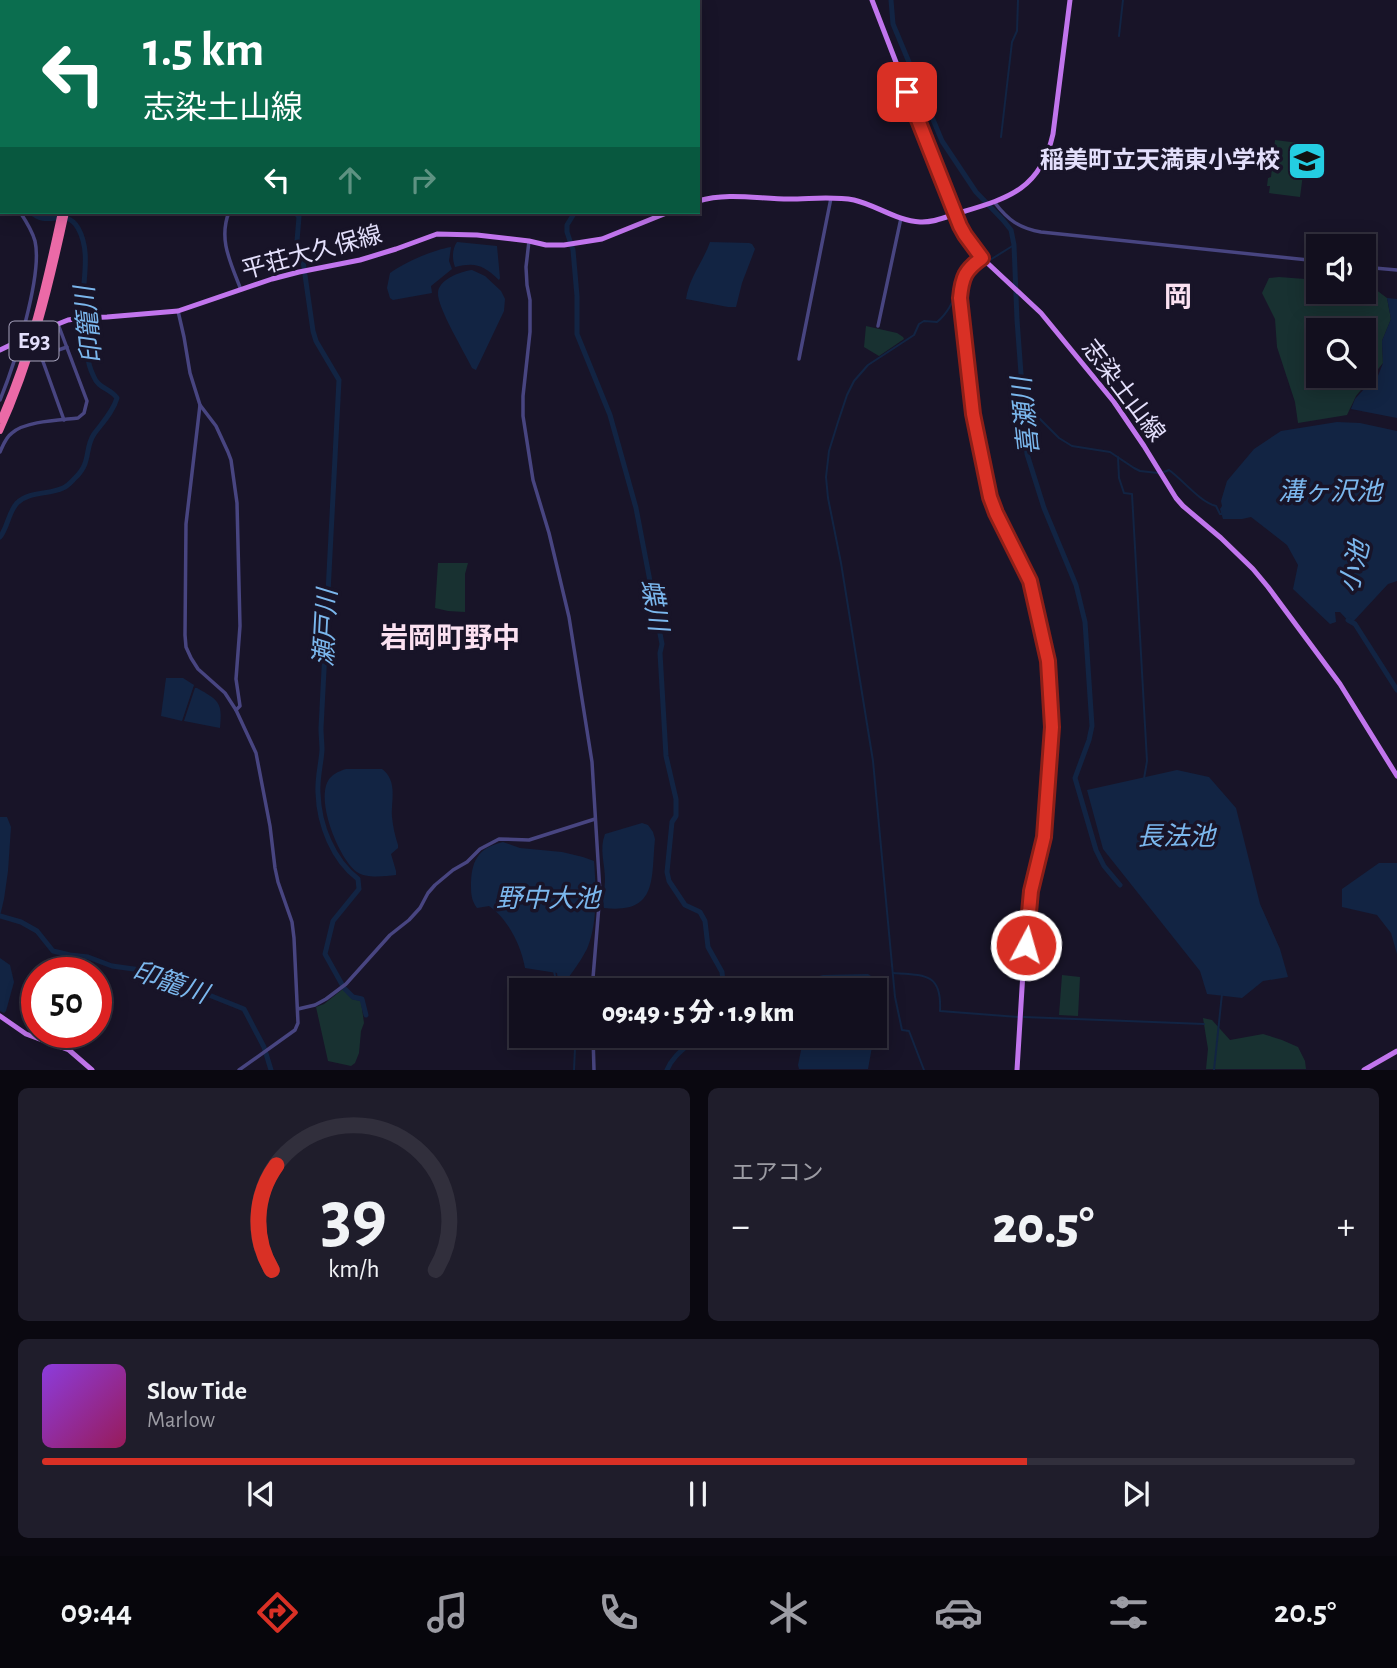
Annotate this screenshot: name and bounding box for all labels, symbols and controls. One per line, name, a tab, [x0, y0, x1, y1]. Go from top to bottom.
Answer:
text: 1.5 km	[143, 26, 264, 75]
icon: left	[28, 28, 119, 119]
pin	[877, 62, 937, 122]
icon: arrive	[888, 73, 926, 111]
text: 志染土山線	[143, 92, 303, 124]
school or university icon: 稲美町立天満東小学校	[1286, 140, 1328, 182]
place label: 稲美町立天満東小学校	[1040, 147, 1280, 173]
icon: left	[258, 161, 296, 199]
icon: ahead	[331, 161, 369, 199]
icon: right	[404, 161, 442, 199]
street label: 平荘大久保線	[239, 221, 385, 283]
map controls	[1306, 234, 1376, 388]
button: sound	[1306, 234, 1376, 304]
water label: 印籠川	[70, 282, 106, 365]
district label: 岡	[1164, 283, 1192, 312]
button: search	[1306, 318, 1376, 388]
road number: E93	[9, 322, 58, 360]
street label: 志染土山線	[1077, 335, 1170, 446]
water label: 喜瀬川	[1008, 373, 1043, 456]
water label: 溝ヶ沢池	[1278, 478, 1385, 505]
water label: 小池	[1335, 535, 1375, 595]
water label: 蝶川	[637, 577, 673, 636]
water label: 瀬戸川	[310, 585, 341, 668]
district label: 岩岡町野中	[380, 623, 520, 653]
water label: 長法池	[1137, 823, 1218, 850]
water label: 野中大池	[496, 885, 603, 912]
position arrow	[989, 908, 1063, 982]
water label: 印籠川	[129, 956, 215, 1009]
speed limit sign: 50	[21, 957, 112, 1048]
text: 09:49 · 5 分 · 1.9 km	[602, 1000, 794, 1026]
text: エアコン	[732, 1162, 824, 1185]
text: 39	[320, 1183, 387, 1256]
text: 20.5°	[992, 1200, 1094, 1252]
text: −	[732, 1208, 750, 1246]
text: +	[1337, 1208, 1355, 1246]
text: km/h	[328, 1257, 380, 1282]
text: Slow Tide	[147, 1378, 247, 1404]
text: Marlow	[147, 1409, 215, 1432]
icon: previous	[242, 1475, 280, 1513]
icon: pause	[679, 1475, 717, 1513]
icon: next	[1117, 1475, 1155, 1513]
icon: directions	[253, 1588, 302, 1637]
icon: music	[423, 1588, 472, 1637]
icon: phone	[594, 1588, 643, 1637]
icon: climate	[764, 1588, 813, 1637]
icon: car	[934, 1588, 983, 1637]
icon: filters	[1104, 1588, 1153, 1637]
text: 09:44	[61, 1596, 132, 1628]
text: 20.5°	[1274, 1596, 1336, 1628]

